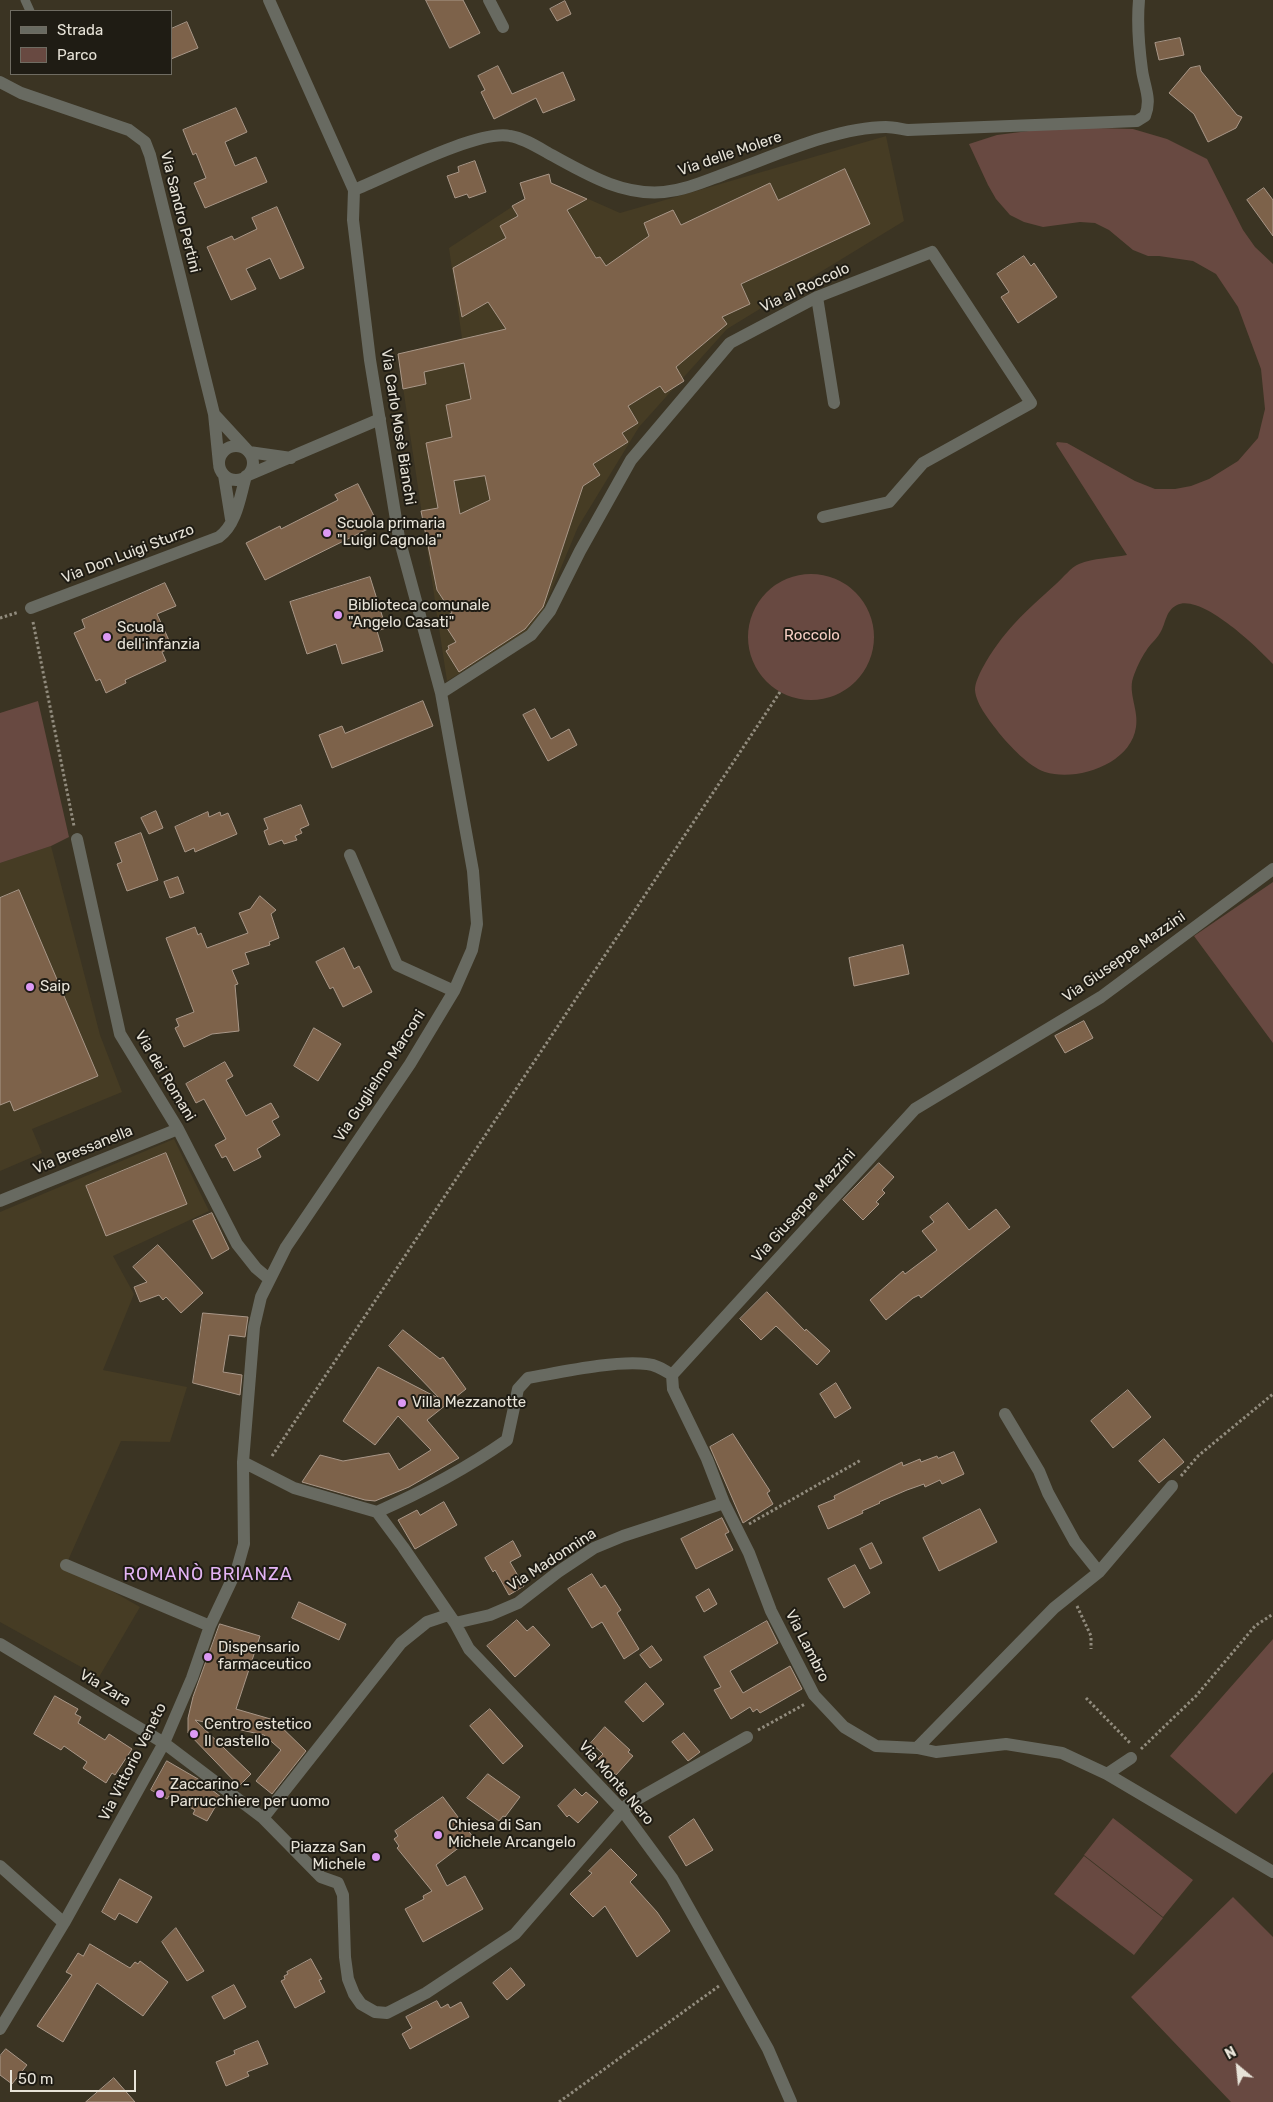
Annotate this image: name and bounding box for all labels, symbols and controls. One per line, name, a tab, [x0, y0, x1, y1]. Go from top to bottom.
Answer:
legend	[10, 10, 172, 75]
text: Strada	[57, 21, 103, 39]
text: Parco	[57, 46, 97, 64]
street label: Via delle Molere	[676, 128, 784, 180]
street label: Via Sandro Pertini	[156, 149, 204, 275]
street label: Via al Roccolo	[757, 259, 853, 317]
street label: Via Carlo Mosè Bianchi	[377, 348, 419, 506]
place label: Scuola primaria "Luigi Cagnola"	[337, 515, 445, 550]
street label: Via Don Luigi Sturzo	[59, 520, 197, 588]
marker: Scuola primaria "Luigi Cagnola"	[321, 527, 333, 539]
place label: Biblioteca comunale "Angelo Casati"	[348, 597, 490, 632]
marker: Biblioteca comunale "Angelo Casati"	[332, 609, 344, 621]
place label: Scuola dell'infanzia	[117, 619, 200, 654]
park label: Roccolo	[784, 627, 840, 645]
marker: Scuola dell'infanzia	[101, 631, 113, 643]
street label: Via Giuseppe Mazzini	[1059, 908, 1189, 1006]
place label: Saip	[40, 978, 70, 996]
marker: Saip	[24, 981, 36, 993]
street label: Via Guglielmo Marconi	[331, 1007, 429, 1145]
street label: Via dei Romani	[131, 1027, 199, 1125]
street label: Via Bressanella	[30, 1122, 136, 1178]
street label: Via Giuseppe Mazzini	[748, 1146, 860, 1266]
place label: Villa Mezzanotte	[412, 1394, 526, 1412]
marker: Villa Mezzanotte	[396, 1397, 408, 1409]
street label: Via Madonnina	[504, 1525, 600, 1595]
district label: ROMANÒ BRIANZA	[121, 1564, 295, 1586]
street label: Via Lambro	[781, 1607, 833, 1685]
place label: Dispensario farmaceutico	[218, 1639, 311, 1674]
marker: Dispensario farmaceutico	[202, 1651, 214, 1663]
street label: Via Zara	[76, 1666, 134, 1710]
street label: Via Vittorio Veneto	[95, 1700, 171, 1824]
place label: Centro estetico Il castello	[204, 1716, 312, 1751]
marker: Centro estetico Il castello	[188, 1728, 200, 1740]
street label: Via Monte Nero	[575, 1737, 657, 1829]
place label: Zaccarino - Parrucchiere per uomo	[170, 1776, 330, 1811]
marker: Zaccarino - Parrucchiere per uomo	[154, 1788, 166, 1800]
place label: Chiesa di San Michele Arcangelo	[448, 1817, 576, 1852]
marker: Chiesa di San Michele Arcangelo	[432, 1829, 444, 1841]
place label: Piazza San Michele	[291, 1839, 366, 1874]
marker: Piazza San Michele	[370, 1851, 382, 1863]
north arrow	[1213, 2042, 1263, 2092]
text: N	[1222, 2043, 1239, 2063]
scale bar	[12, 2060, 139, 2092]
text: 50 m	[18, 2070, 53, 2088]

